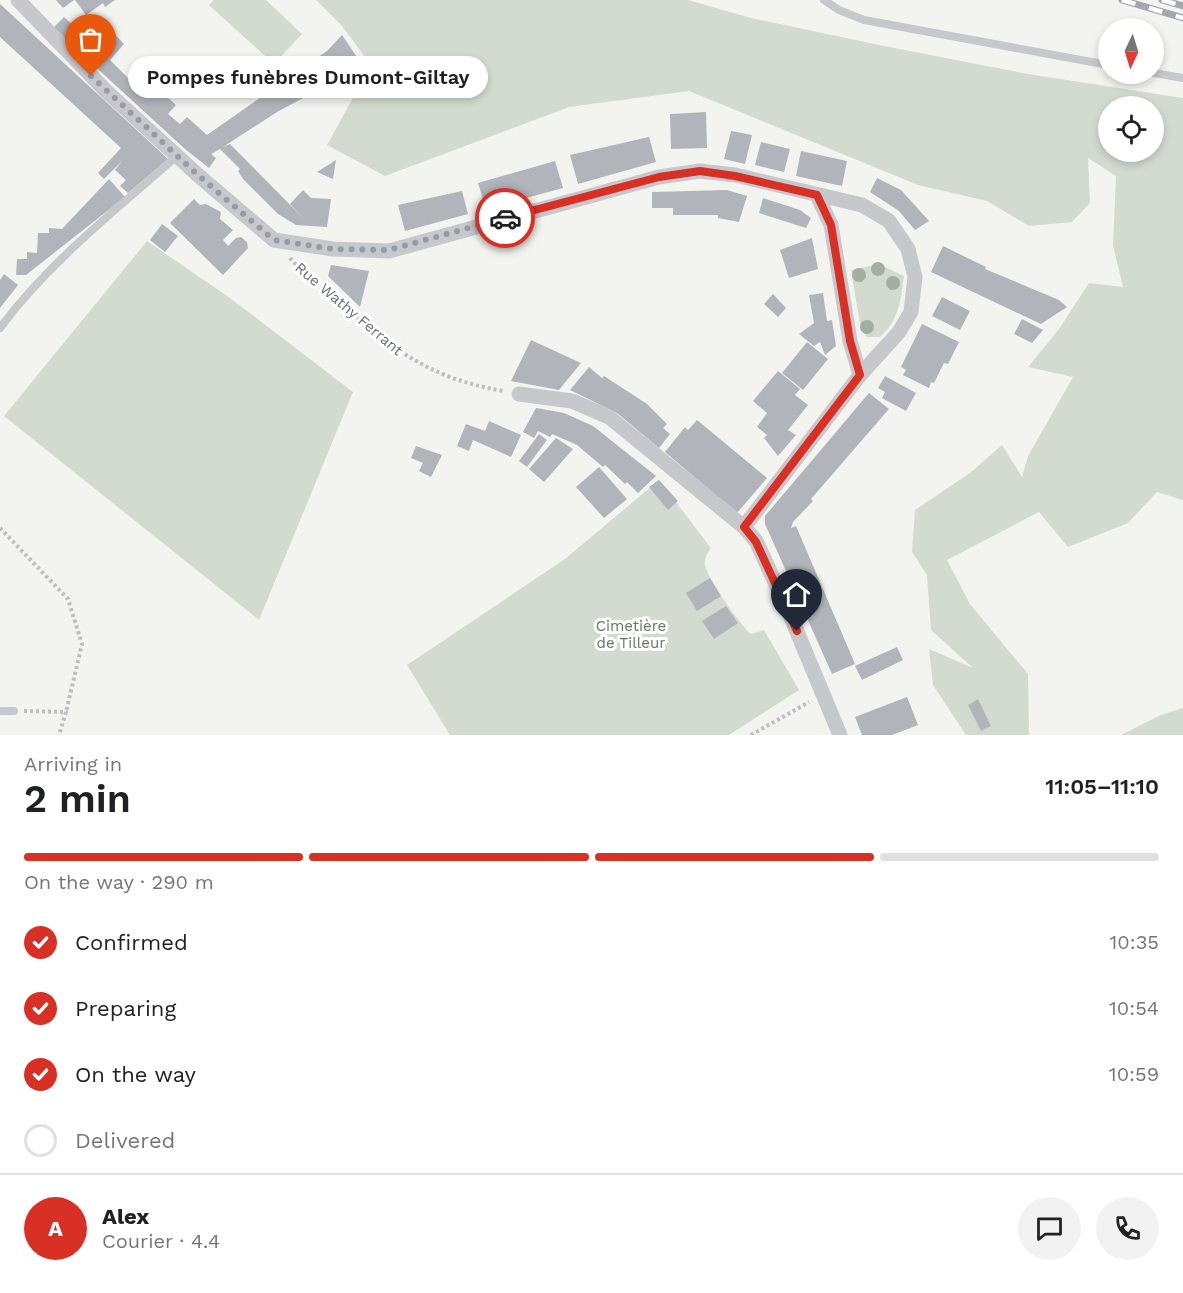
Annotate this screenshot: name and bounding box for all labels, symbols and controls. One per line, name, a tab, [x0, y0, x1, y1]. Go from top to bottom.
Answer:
pin	[65, 14, 116, 76]
north arrow	[1098, 18, 1164, 84]
map controls	[1098, 18, 1164, 162]
icon: bag	[74, 23, 107, 56]
callout: Pompes funèbres Dumont-Giltay	[127, 55, 487, 97]
text: Pompes funèbres Dumont-Giltay	[147, 65, 469, 89]
button: locate	[1098, 96, 1164, 162]
courier	[475, 188, 535, 248]
icon: car	[489, 202, 522, 235]
street label: Rue Wathy Ferrant	[291, 259, 407, 360]
pin	[771, 569, 822, 631]
icon: home	[780, 578, 813, 611]
park label: Cimetière de Tilleur	[596, 617, 666, 652]
text: Arriving in	[24, 752, 122, 776]
text: 11:05–11:10	[1045, 774, 1159, 799]
text: 2 min	[24, 776, 131, 821]
text: On the way · 290 m	[24, 870, 214, 894]
icon: check	[24, 926, 57, 959]
text: Confirmed	[75, 930, 188, 955]
text: 10:35	[1110, 930, 1159, 954]
icon: check	[24, 992, 57, 1025]
text: Preparing	[75, 996, 176, 1021]
text: 10:54	[1109, 996, 1159, 1020]
icon: check	[24, 1058, 57, 1091]
text: On the way	[75, 1062, 196, 1087]
text: 10:59	[1109, 1062, 1159, 1086]
text: Delivered	[75, 1128, 175, 1153]
button: chat	[1018, 1197, 1081, 1260]
button: phone	[1096, 1197, 1159, 1260]
text: Alex	[102, 1204, 149, 1229]
text: A	[48, 1216, 63, 1241]
text: Courier · 4.4	[102, 1229, 220, 1253]

